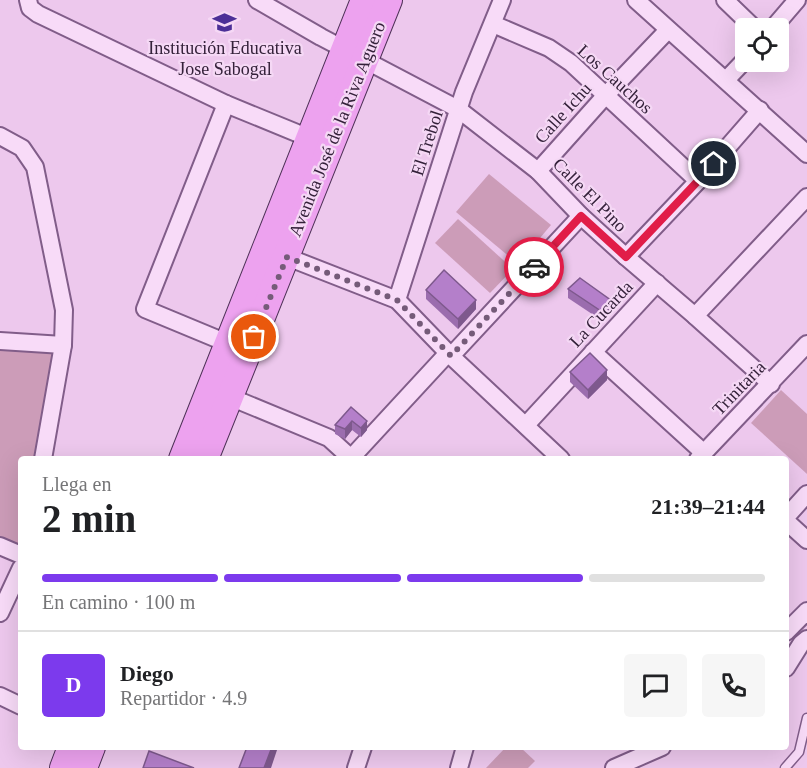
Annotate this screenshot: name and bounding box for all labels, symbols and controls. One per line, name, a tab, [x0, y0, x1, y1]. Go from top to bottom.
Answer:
school or university icon: Institución Educativa Jose Sabogal	[212, 9, 238, 35]
map controls	[735, 18, 789, 72]
button: locate	[735, 18, 789, 72]
street label: Avenida José de la Riva Aguero	[285, 19, 389, 239]
place label: Institución Educativa Jose Sabogal	[148, 38, 302, 79]
street label: Los Cauchos	[574, 40, 656, 118]
street label: Calle Ichu	[531, 79, 595, 147]
street label: El Trebol	[407, 108, 447, 178]
pin	[688, 138, 739, 189]
icon: home	[697, 147, 730, 180]
street label: Calle El Pino	[549, 154, 631, 236]
courier	[504, 237, 564, 297]
icon: car	[518, 251, 551, 284]
street label: La Cucarda	[565, 277, 637, 351]
pin	[228, 311, 279, 362]
icon: bag	[237, 320, 270, 353]
street label: Trinitaria	[708, 357, 770, 419]
text: Llega en	[42, 473, 111, 495]
text: 21:39–21:44	[651, 494, 765, 519]
text: 2 min	[42, 497, 136, 540]
text: En camino · 100 m	[42, 591, 195, 613]
button: chat	[624, 654, 687, 717]
button: phone	[702, 654, 765, 717]
text: Diego	[120, 661, 174, 686]
text: D	[66, 672, 81, 697]
text: Repartidor · 4.9	[120, 687, 247, 709]

